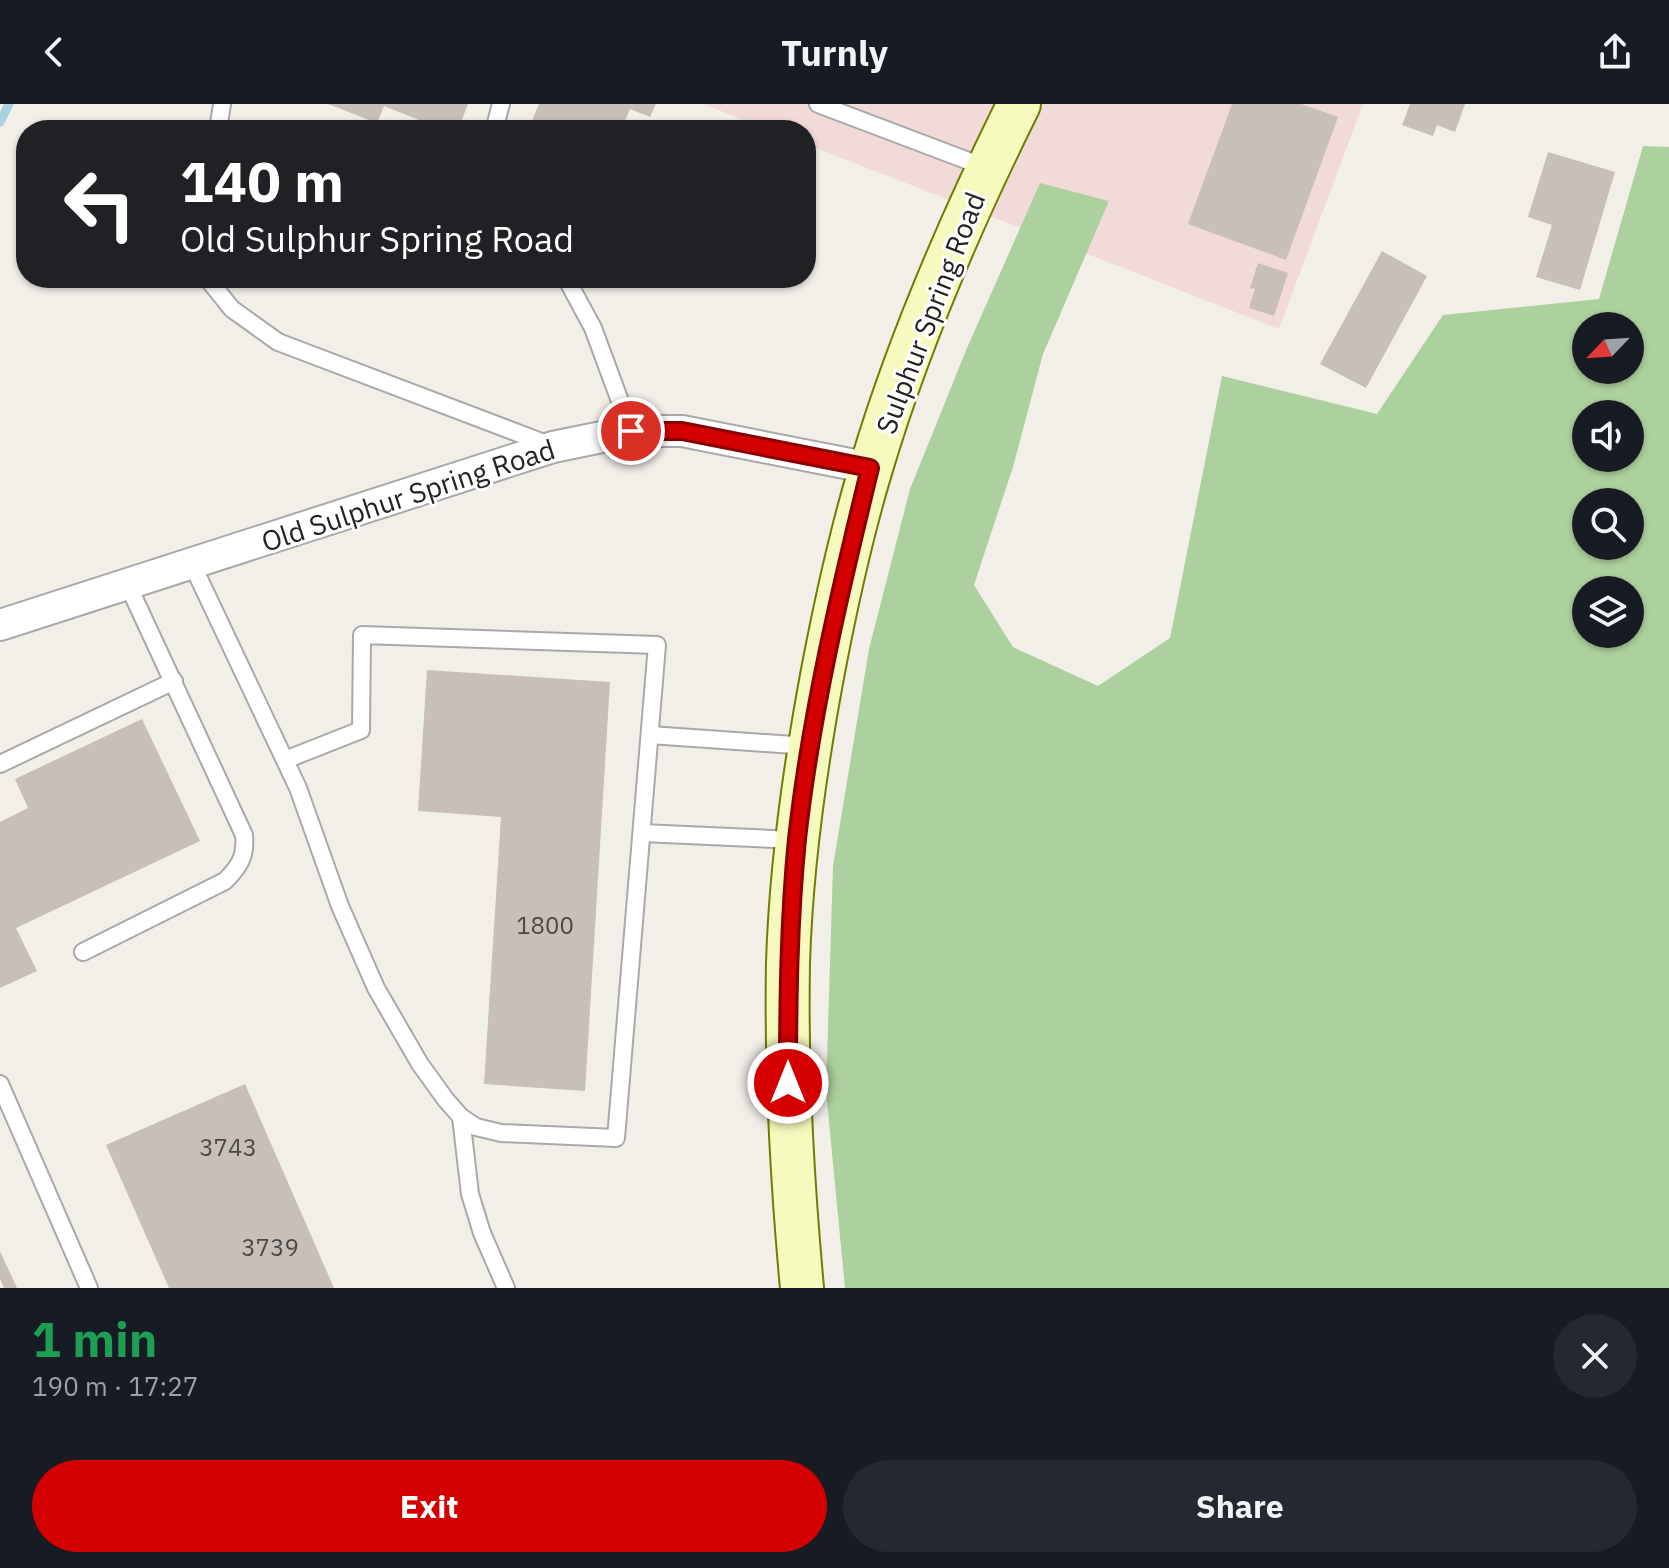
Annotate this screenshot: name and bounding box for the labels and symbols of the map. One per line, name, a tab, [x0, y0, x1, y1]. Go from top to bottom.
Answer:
street label: Sulphur Spring Road	[867, 187, 993, 439]
north arrow	[1572, 312, 1644, 384]
pin	[597, 397, 665, 465]
street label: Old Sulphur Spring Road	[257, 430, 559, 560]
house number: 1800	[516, 909, 574, 941]
position arrow	[746, 1041, 830, 1125]
house number: 3743	[199, 1131, 257, 1163]
house number: 3739	[241, 1231, 299, 1263]

